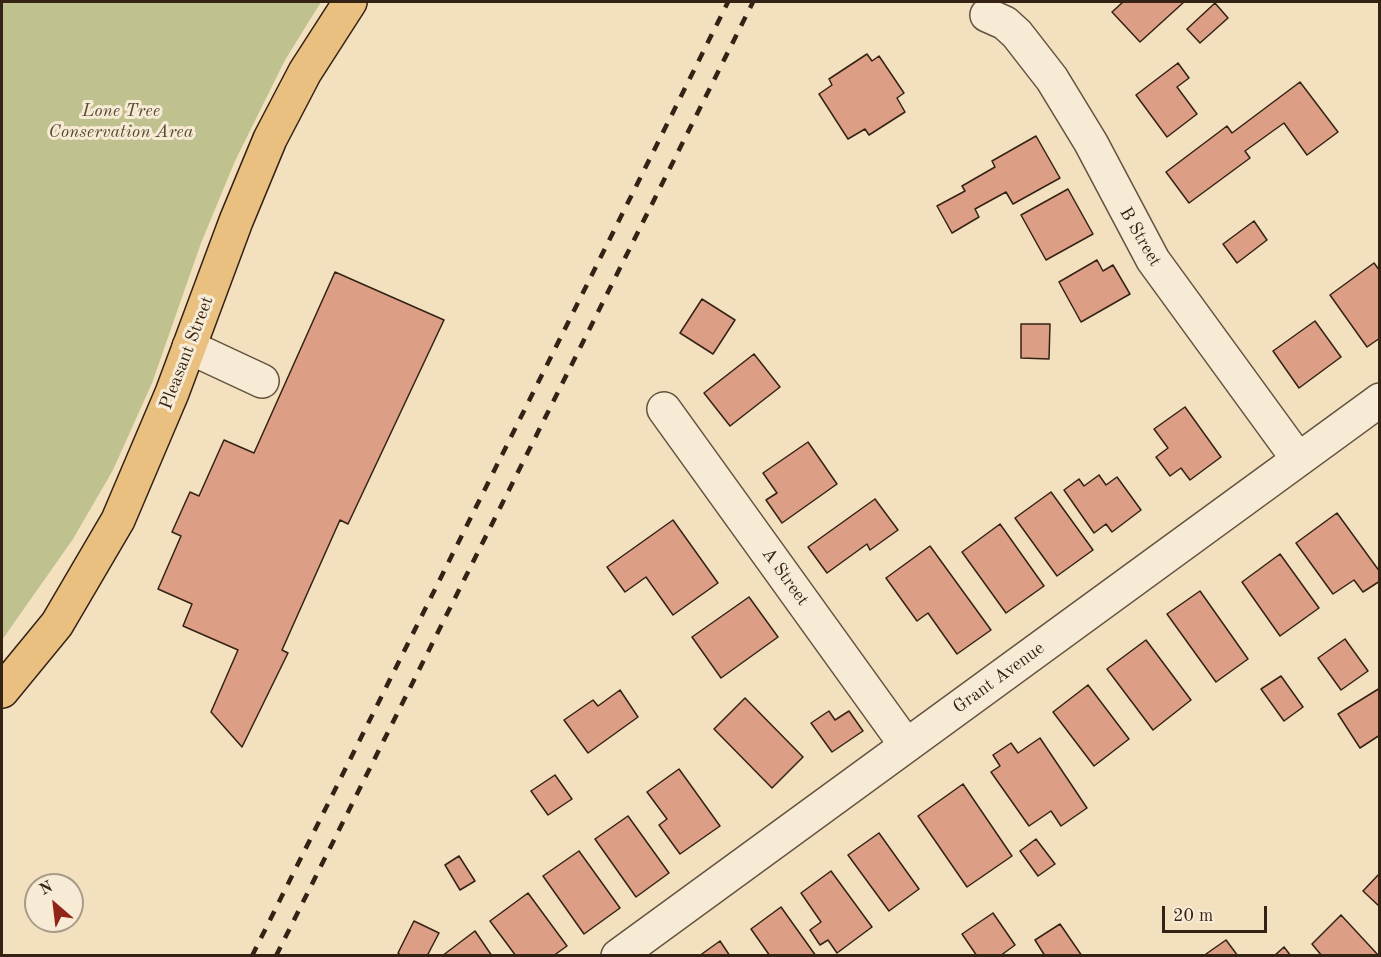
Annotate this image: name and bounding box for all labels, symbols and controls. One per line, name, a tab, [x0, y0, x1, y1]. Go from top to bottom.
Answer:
park label: Lone Tree Conservation Area	[49, 100, 193, 142]
street label: B Street	[1114, 203, 1166, 271]
street label: Pleasant Street	[155, 293, 219, 413]
street label: A Street	[757, 544, 813, 610]
street label: Grant Avenue	[949, 638, 1049, 718]
north arrow	[24, 873, 84, 933]
text: N	[37, 879, 56, 899]
scale bar	[1165, 894, 1270, 932]
text: 20 m	[1173, 907, 1213, 925]

